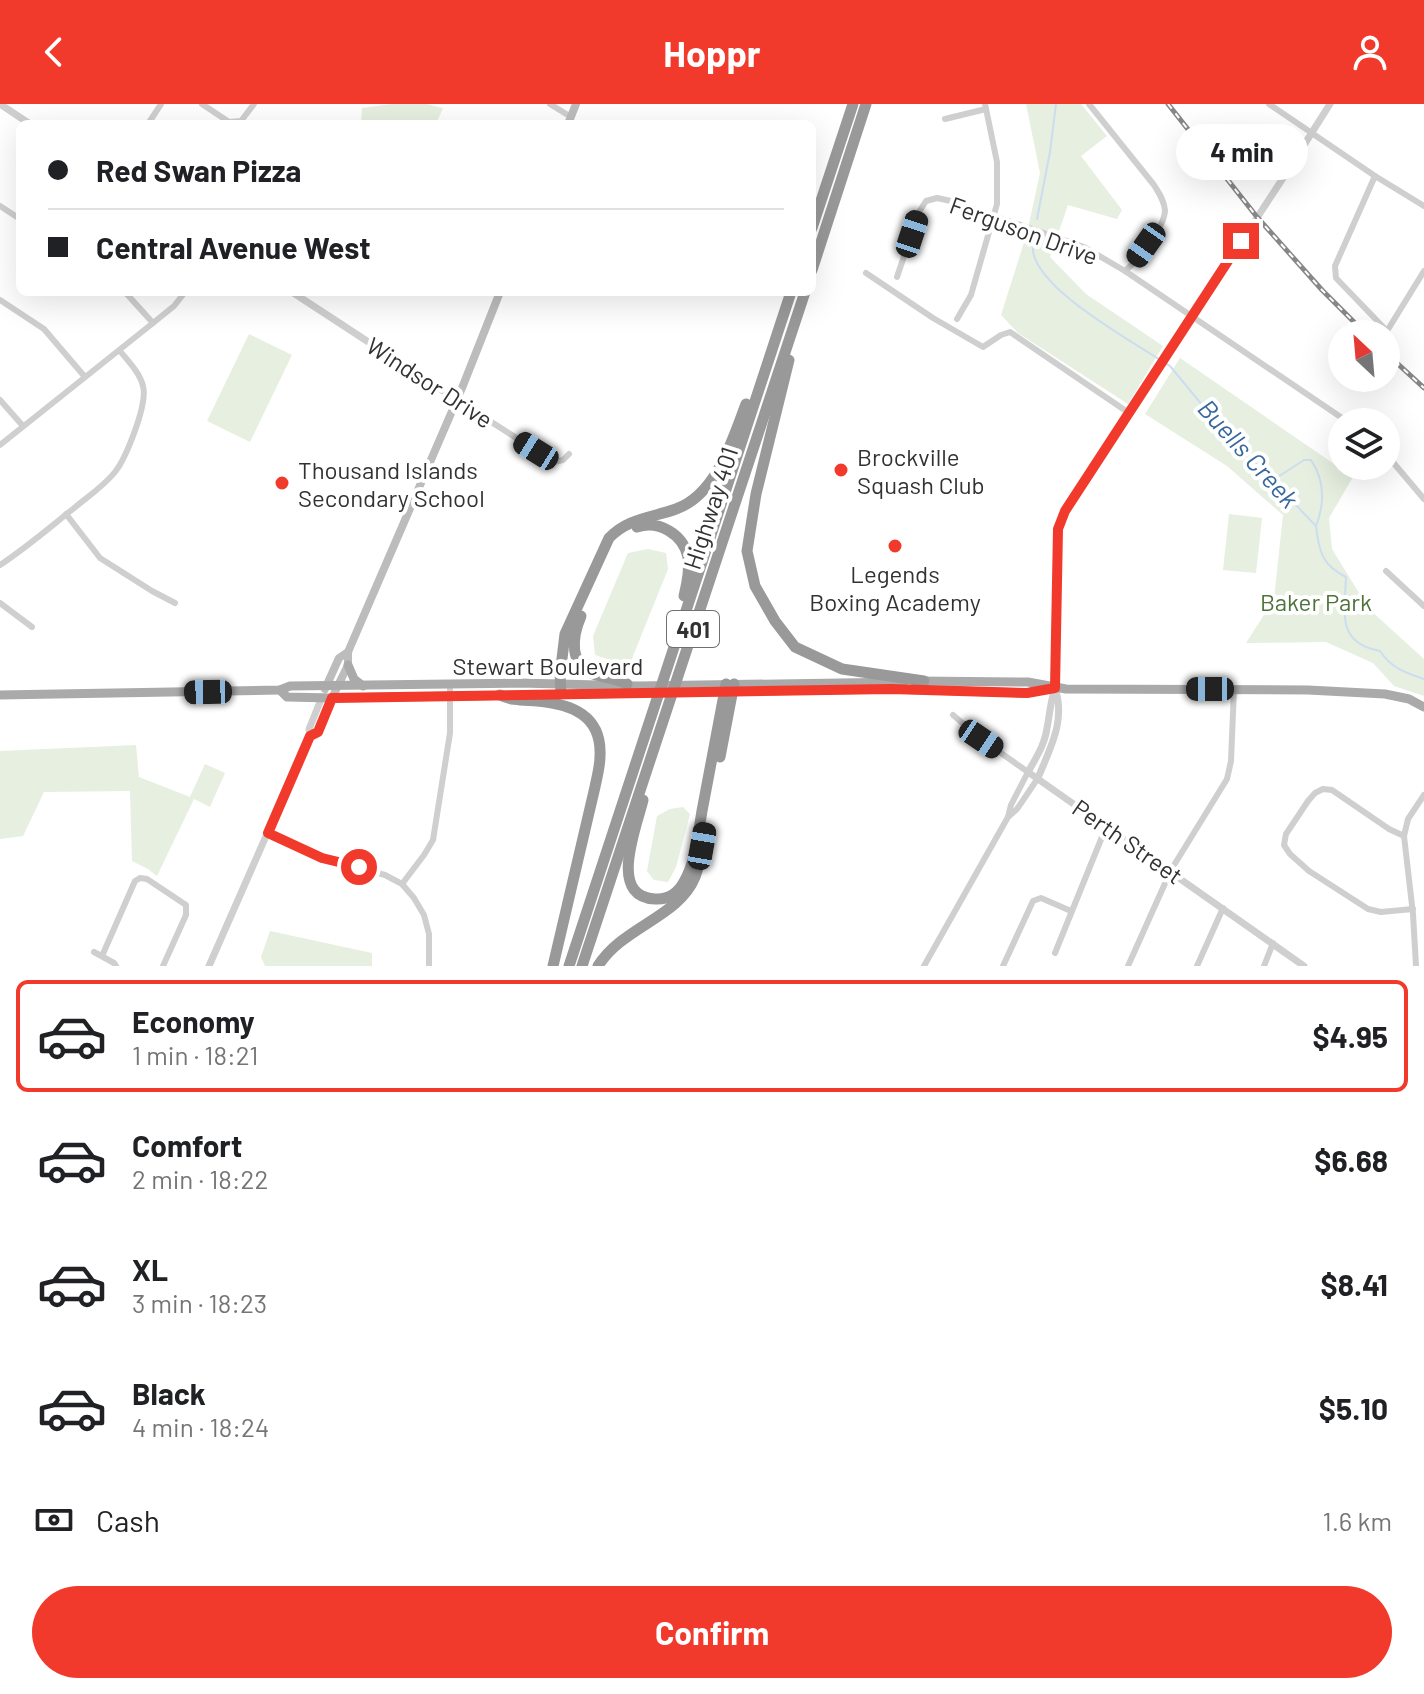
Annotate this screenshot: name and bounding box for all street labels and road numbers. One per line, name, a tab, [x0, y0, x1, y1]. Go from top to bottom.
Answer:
street label: Ferguson Drive	[946, 190, 1102, 270]
street label: Windsor Drive	[361, 330, 499, 434]
street label: Highway 401	[677, 443, 743, 573]
road number: 401	[667, 611, 719, 647]
street label: Stewart Boulevard	[453, 651, 643, 680]
street label: Perth Street	[1067, 793, 1189, 889]

